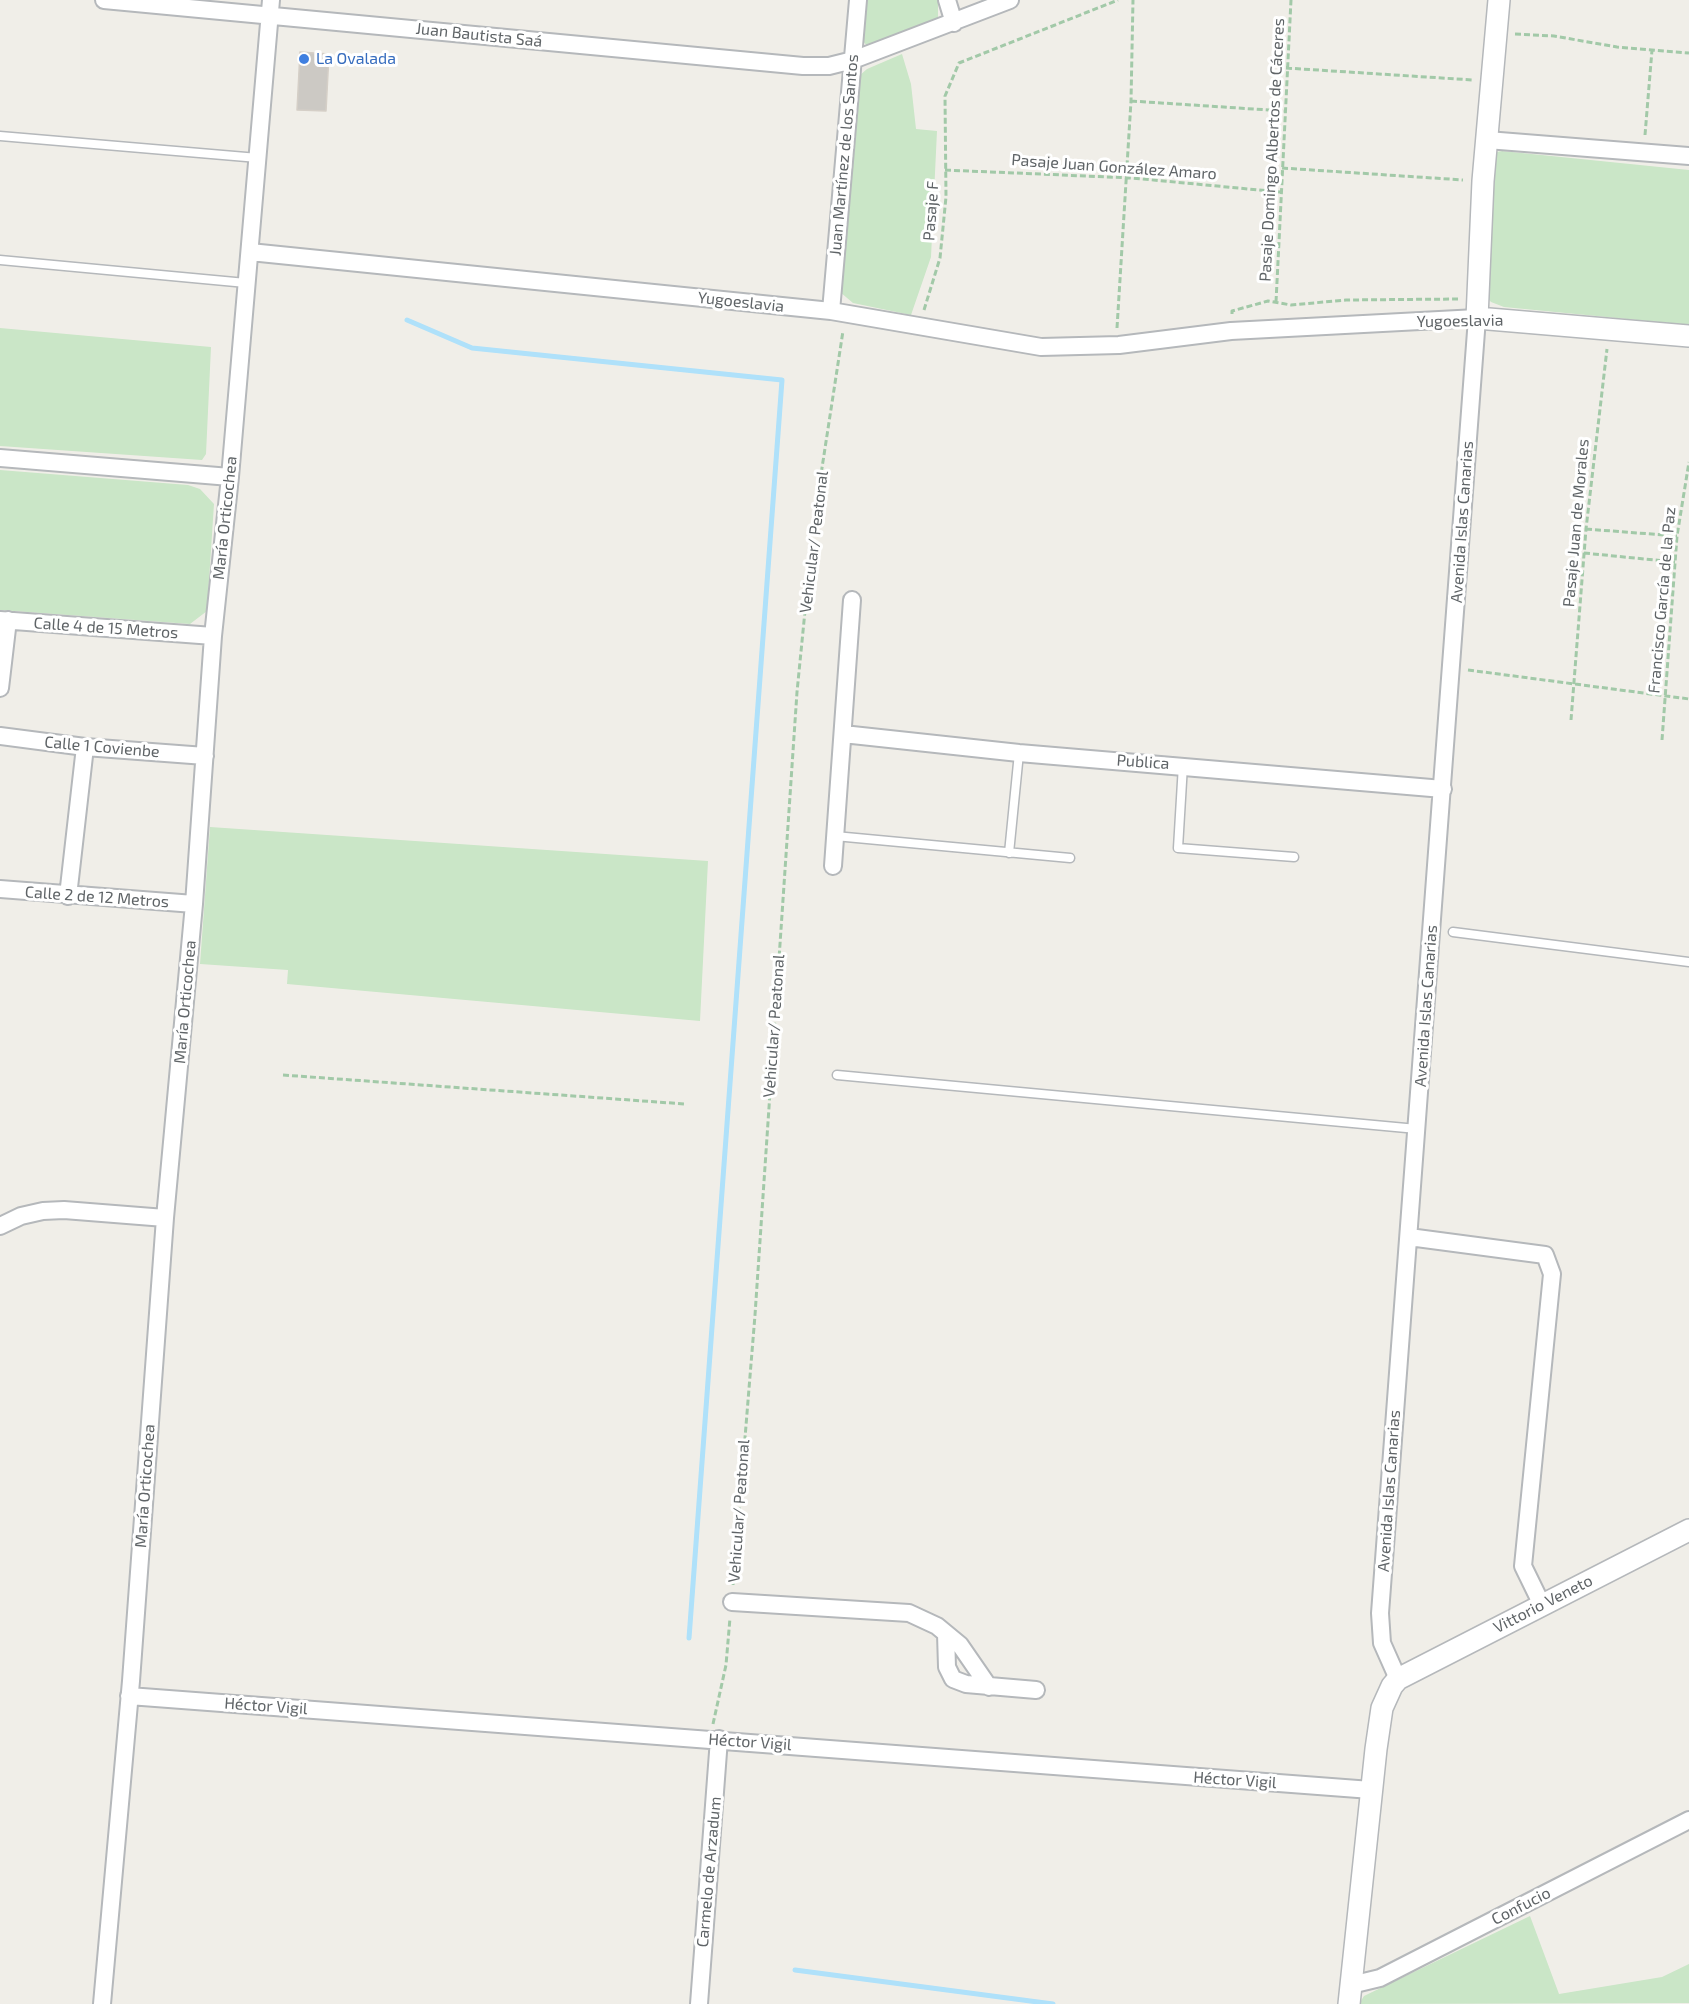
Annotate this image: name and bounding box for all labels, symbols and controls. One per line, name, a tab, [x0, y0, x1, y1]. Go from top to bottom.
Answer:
street label: Pasaje Domingo Albertos de Cáceres	[1256, 18, 1288, 282]
street label: Juan Bautista Saá	[415, 19, 543, 51]
place label: La Ovalada	[316, 49, 396, 69]
marker: La Ovalada	[297, 52, 311, 66]
street label: Juan Martínez de los Santos	[826, 53, 862, 257]
street label: Pasaje Juan González Amaro	[1011, 150, 1217, 184]
street label: Pasaje F	[919, 180, 943, 242]
street label: Yugoeslavia	[697, 288, 785, 316]
street label: Yugoeslavia	[1416, 311, 1504, 331]
street label: Pasaje Juan de Morales	[1559, 438, 1593, 608]
street label: Avenida Islas Canarias	[1447, 440, 1477, 604]
street label: María Orticochea	[209, 455, 241, 581]
street label: Vehicular/ Peatonal	[796, 470, 832, 614]
street label: Francisco García de la Paz	[1644, 506, 1680, 694]
street label: Calle 4 de 15 Metros	[33, 613, 179, 643]
street label: Calle 1 Covienbe	[44, 732, 160, 762]
street label: Publica	[1116, 751, 1170, 773]
street label: Calle 2 de 12 Metros	[24, 882, 170, 912]
street label: Avenida Islas Canarias	[1411, 924, 1441, 1088]
street label: María Orticochea	[170, 939, 200, 1065]
street label: Vehicular/ Peatonal	[759, 954, 789, 1098]
street label: Avenida Islas Canarias	[1374, 1409, 1404, 1573]
street label: María Orticochea	[131, 1423, 159, 1549]
street label: Vehicular/ Peatonal	[724, 1439, 754, 1583]
street label: Vittorio Veneto	[1490, 1571, 1596, 1637]
street label: Héctor Vigil	[224, 1694, 308, 1718]
street label: Héctor Vigil	[708, 1730, 792, 1754]
street label: Héctor Vigil	[1193, 1768, 1277, 1792]
street label: Carmelo de Arzadum	[693, 1796, 725, 1948]
street label: Confucio	[1488, 1883, 1554, 1929]

